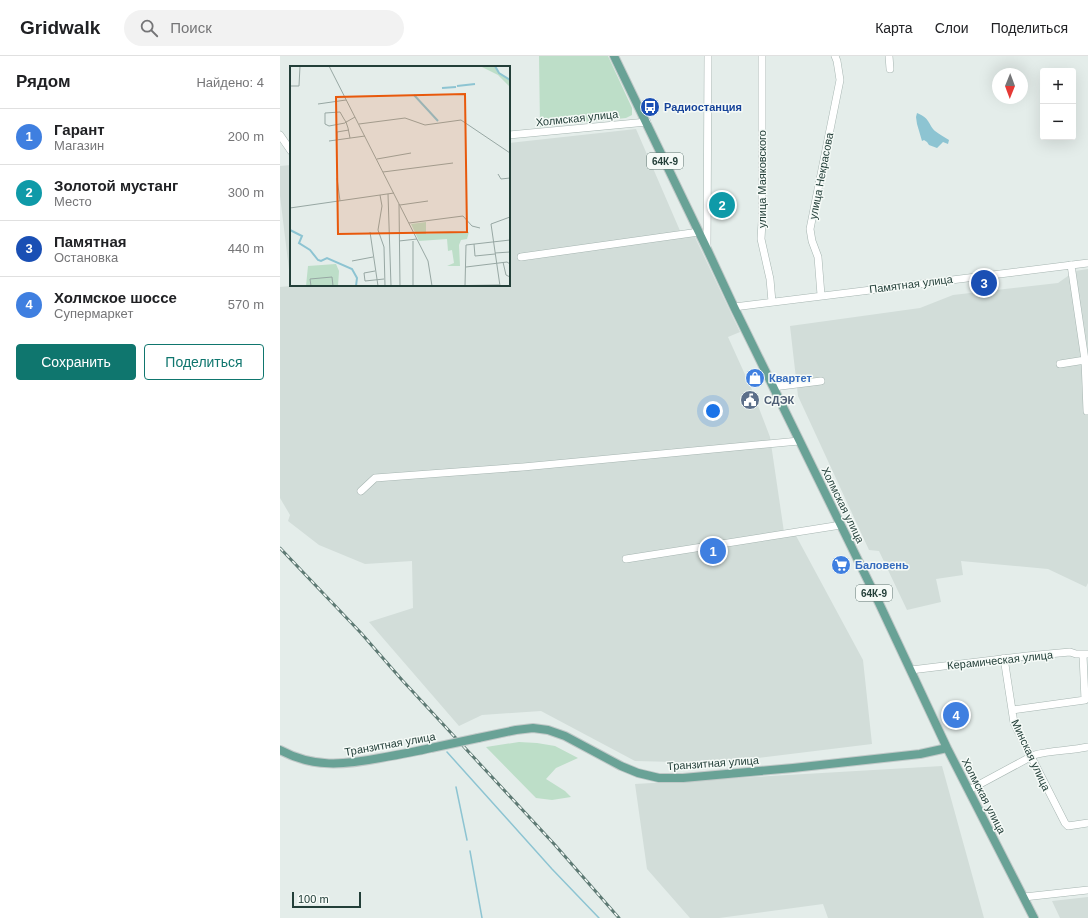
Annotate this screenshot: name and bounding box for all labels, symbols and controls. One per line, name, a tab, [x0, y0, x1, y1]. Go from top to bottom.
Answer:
search box	[124, 10, 404, 46]
text: Gridwalk	[20, 17, 100, 38]
icon: search	[138, 17, 160, 39]
text: Поиск	[170, 19, 212, 36]
text: Карта	[875, 20, 913, 36]
text: Слои	[935, 20, 969, 36]
text: Поделиться	[991, 20, 1068, 36]
inset map	[290, 66, 510, 286]
north arrow	[992, 68, 1028, 104]
map controls	[1040, 68, 1076, 140]
button: +	[1040, 68, 1076, 104]
text: Рядом	[16, 72, 71, 91]
text: Найдено: 4	[196, 75, 264, 90]
bus stop icon: Радиостанция	[639, 96, 661, 118]
place label: Радиостанция	[664, 101, 742, 113]
button: −	[1040, 104, 1076, 140]
street label: Холмская улица	[535, 108, 620, 128]
text: Гарант	[54, 121, 105, 138]
text: 1	[25, 129, 33, 144]
text: 200 m	[228, 129, 264, 144]
street label: улица Маяковского	[756, 130, 768, 228]
street label: улица Некрасова	[807, 131, 835, 220]
text: Магазин	[54, 138, 104, 153]
road number: 64К-9	[647, 153, 683, 169]
text: Золотой мустанг	[54, 177, 178, 194]
text: 2	[25, 185, 33, 200]
text: 300 m	[228, 185, 264, 200]
pin: 2	[709, 190, 735, 220]
text: Место	[54, 194, 92, 209]
text: Памятная	[54, 233, 126, 250]
text: 3	[25, 241, 33, 256]
text: 440 m	[228, 241, 264, 256]
text: Остановка	[54, 250, 118, 265]
pin: 3	[971, 268, 997, 298]
street label: Памятная улица	[869, 273, 954, 295]
text: Холмское шоссе	[54, 289, 177, 306]
text: 4	[25, 297, 33, 312]
text: 570 m	[228, 297, 264, 312]
text: Супермаркет	[54, 306, 133, 321]
button: Сохранить	[16, 344, 136, 380]
button: Поделиться	[144, 344, 264, 380]
shop icon: Квартет	[744, 367, 766, 389]
place label: Квартет	[769, 372, 812, 384]
public building icon: СДЭК	[739, 389, 761, 411]
place label: СДЭК	[764, 394, 794, 406]
your location	[703, 401, 723, 421]
street label: Холмская улица	[819, 465, 867, 546]
pin: 1	[700, 536, 726, 566]
supermarket icon: Баловень	[830, 554, 852, 576]
place label: Баловень	[855, 559, 909, 571]
road number: 64К-9	[856, 585, 892, 601]
street label: Керамическая улица	[947, 648, 1054, 672]
pin: 4	[943, 700, 969, 730]
street label: Минская улица	[1009, 717, 1053, 793]
street label: Транзитная улица	[344, 730, 437, 758]
street label: Транзитная улица	[667, 754, 760, 772]
street label: Холмская улица	[960, 756, 1009, 836]
scale bar	[292, 890, 361, 909]
text: 100 m	[298, 893, 329, 905]

